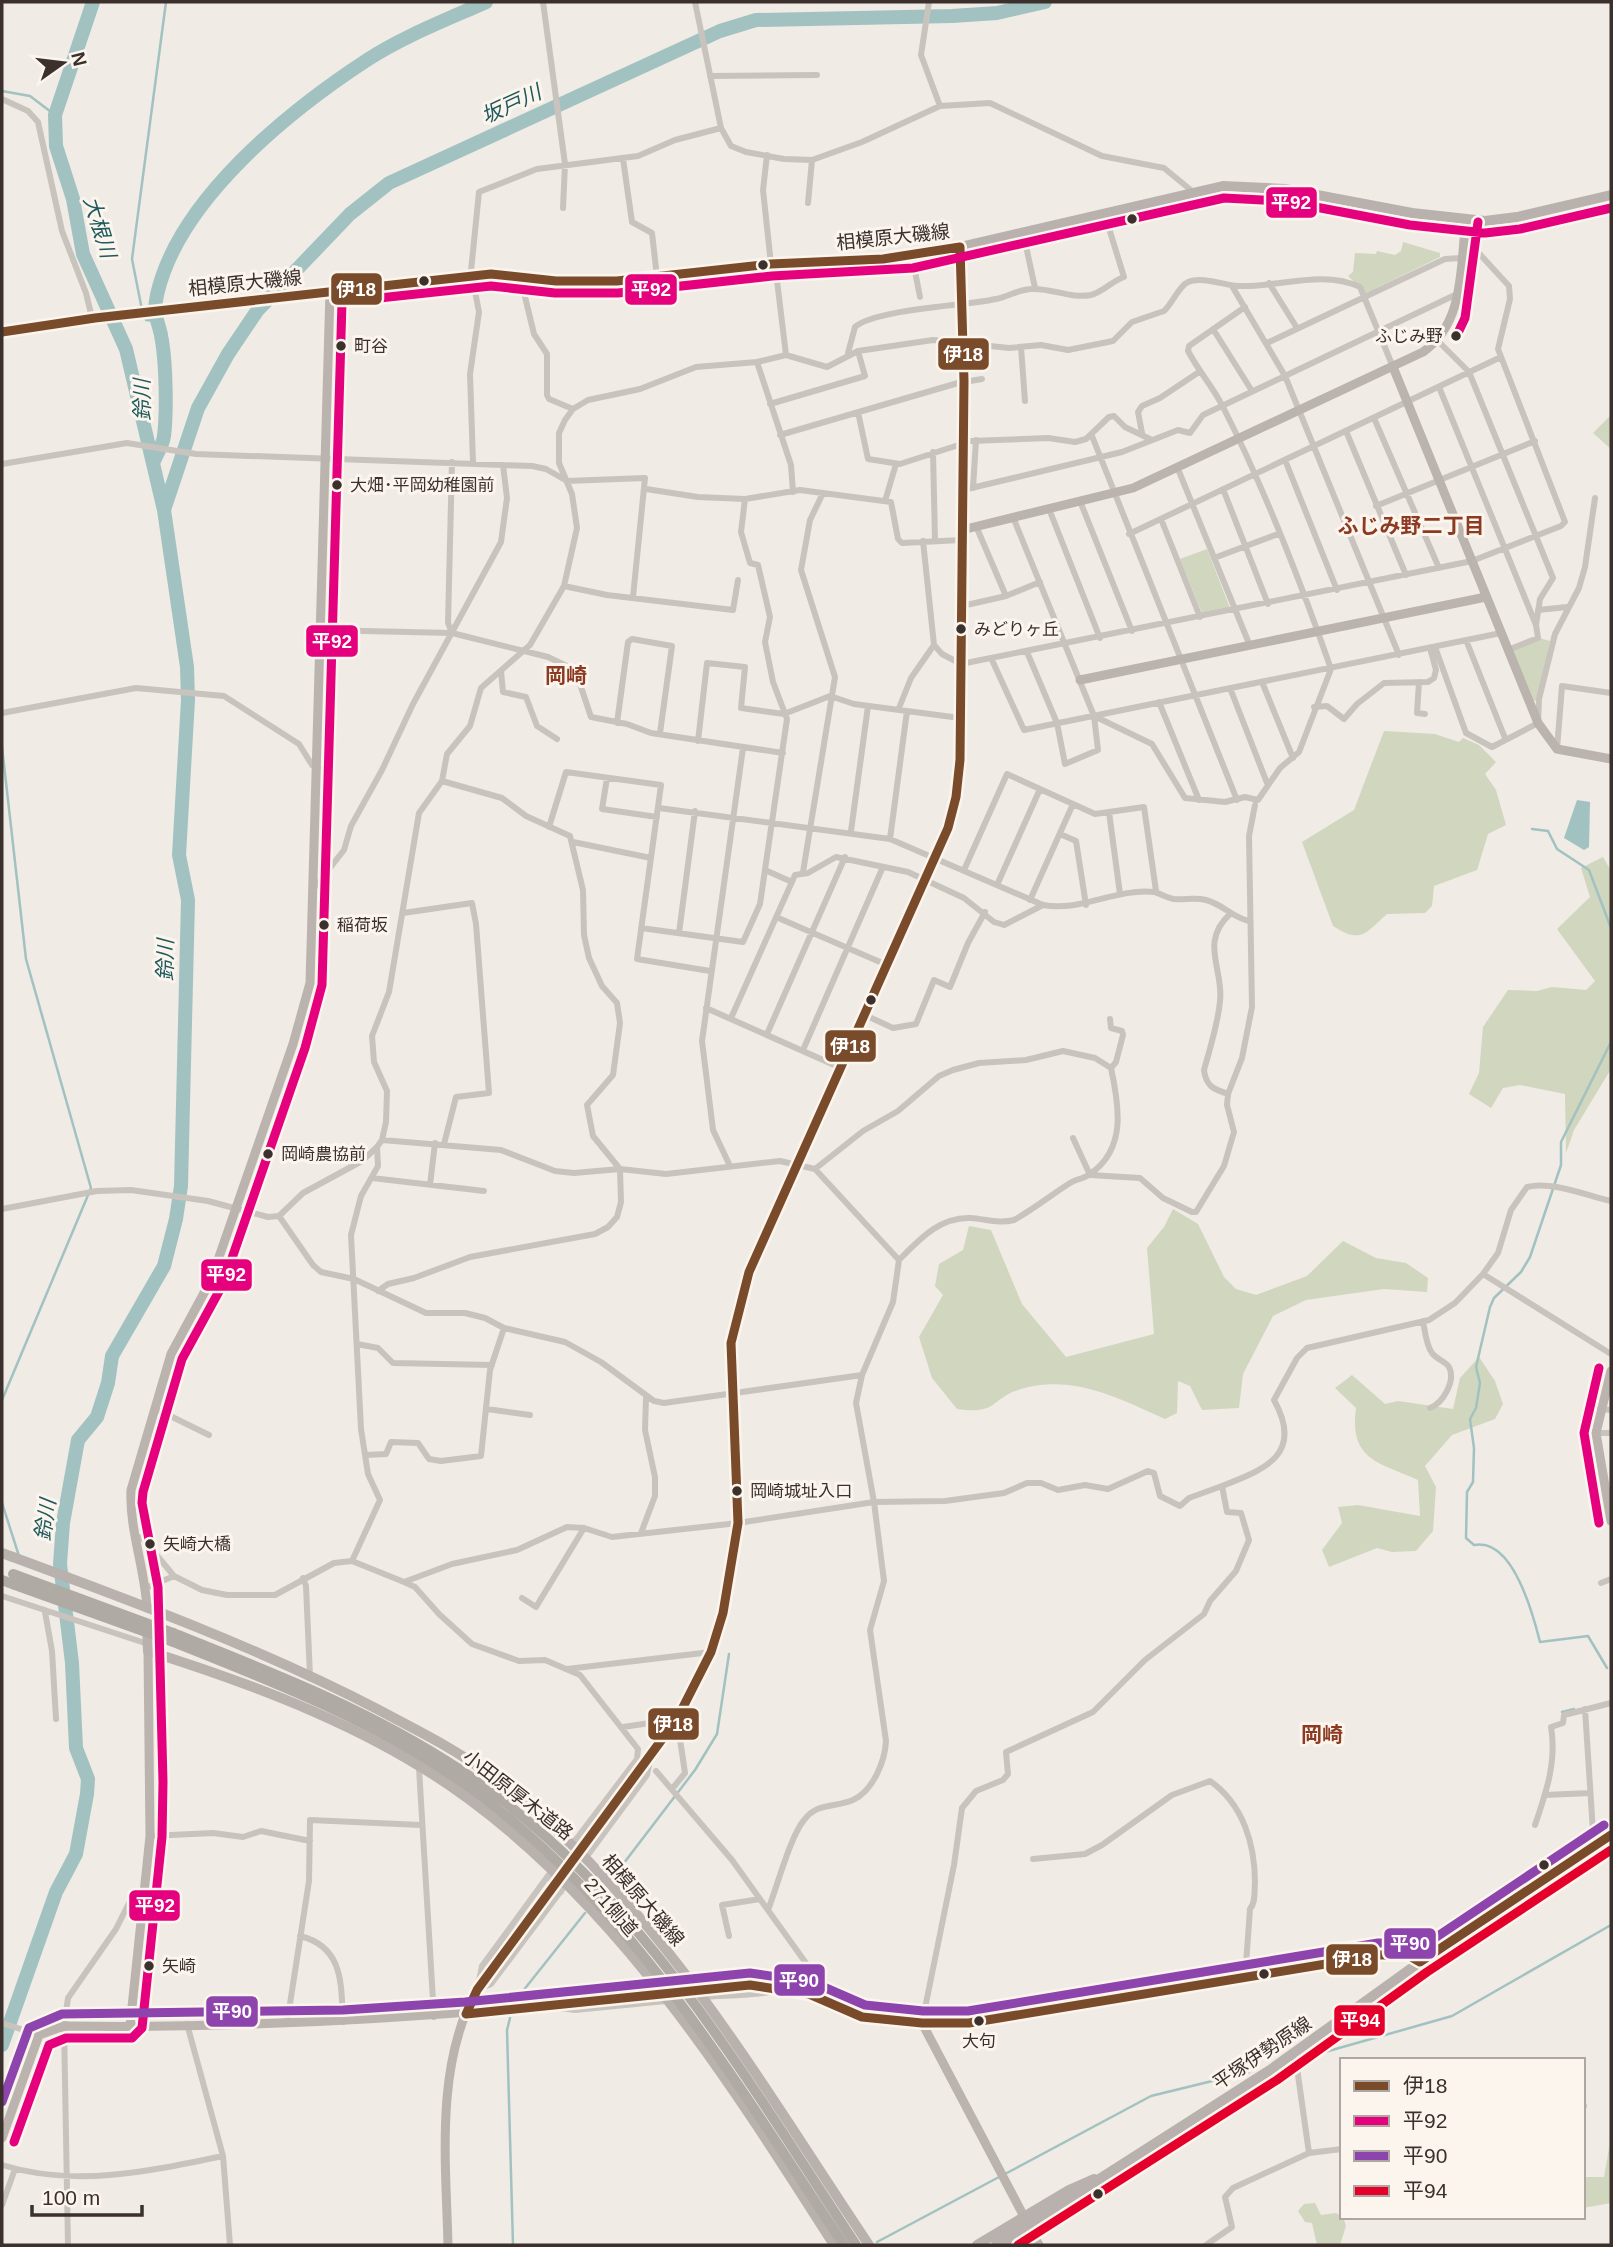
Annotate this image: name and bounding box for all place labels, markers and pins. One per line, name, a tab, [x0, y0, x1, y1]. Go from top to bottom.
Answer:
unlabelled marker	[1125, 212, 1139, 226]
unlabelled marker	[756, 258, 770, 272]
unlabelled marker	[417, 274, 431, 288]
place label: ふじみ野	[1375, 327, 1443, 346]
marker: ふじみ野	[1449, 329, 1463, 343]
place label: 町谷	[354, 337, 388, 356]
marker: 町谷	[334, 339, 348, 353]
place label: 大畑･平岡幼稚園前	[350, 476, 495, 495]
marker: 大畑･平岡幼稚園前	[330, 478, 344, 492]
place label: みどりヶ丘	[974, 620, 1059, 639]
marker: みどりヶ丘	[954, 622, 968, 636]
place label: 稲荷坂	[337, 916, 388, 935]
marker: 稲荷坂	[317, 918, 331, 932]
unlabelled marker	[864, 993, 878, 1007]
place label: 岡崎農協前	[281, 1145, 366, 1164]
marker: 岡崎農協前	[261, 1147, 275, 1161]
place label: 岡崎城址入口	[750, 1482, 852, 1501]
marker: 岡崎城址入口	[730, 1484, 744, 1498]
place label: 矢崎大橋	[163, 1535, 231, 1554]
marker: 矢崎大橋	[143, 1537, 157, 1551]
unlabelled marker	[1537, 1858, 1551, 1872]
place label: 矢崎	[162, 1957, 196, 1976]
marker: 矢崎	[142, 1959, 156, 1973]
unlabelled marker	[1257, 1967, 1271, 1981]
marker: 大句	[972, 2014, 986, 2028]
place label: 大句	[962, 2032, 996, 2051]
unlabelled marker	[1091, 2187, 1105, 2201]

